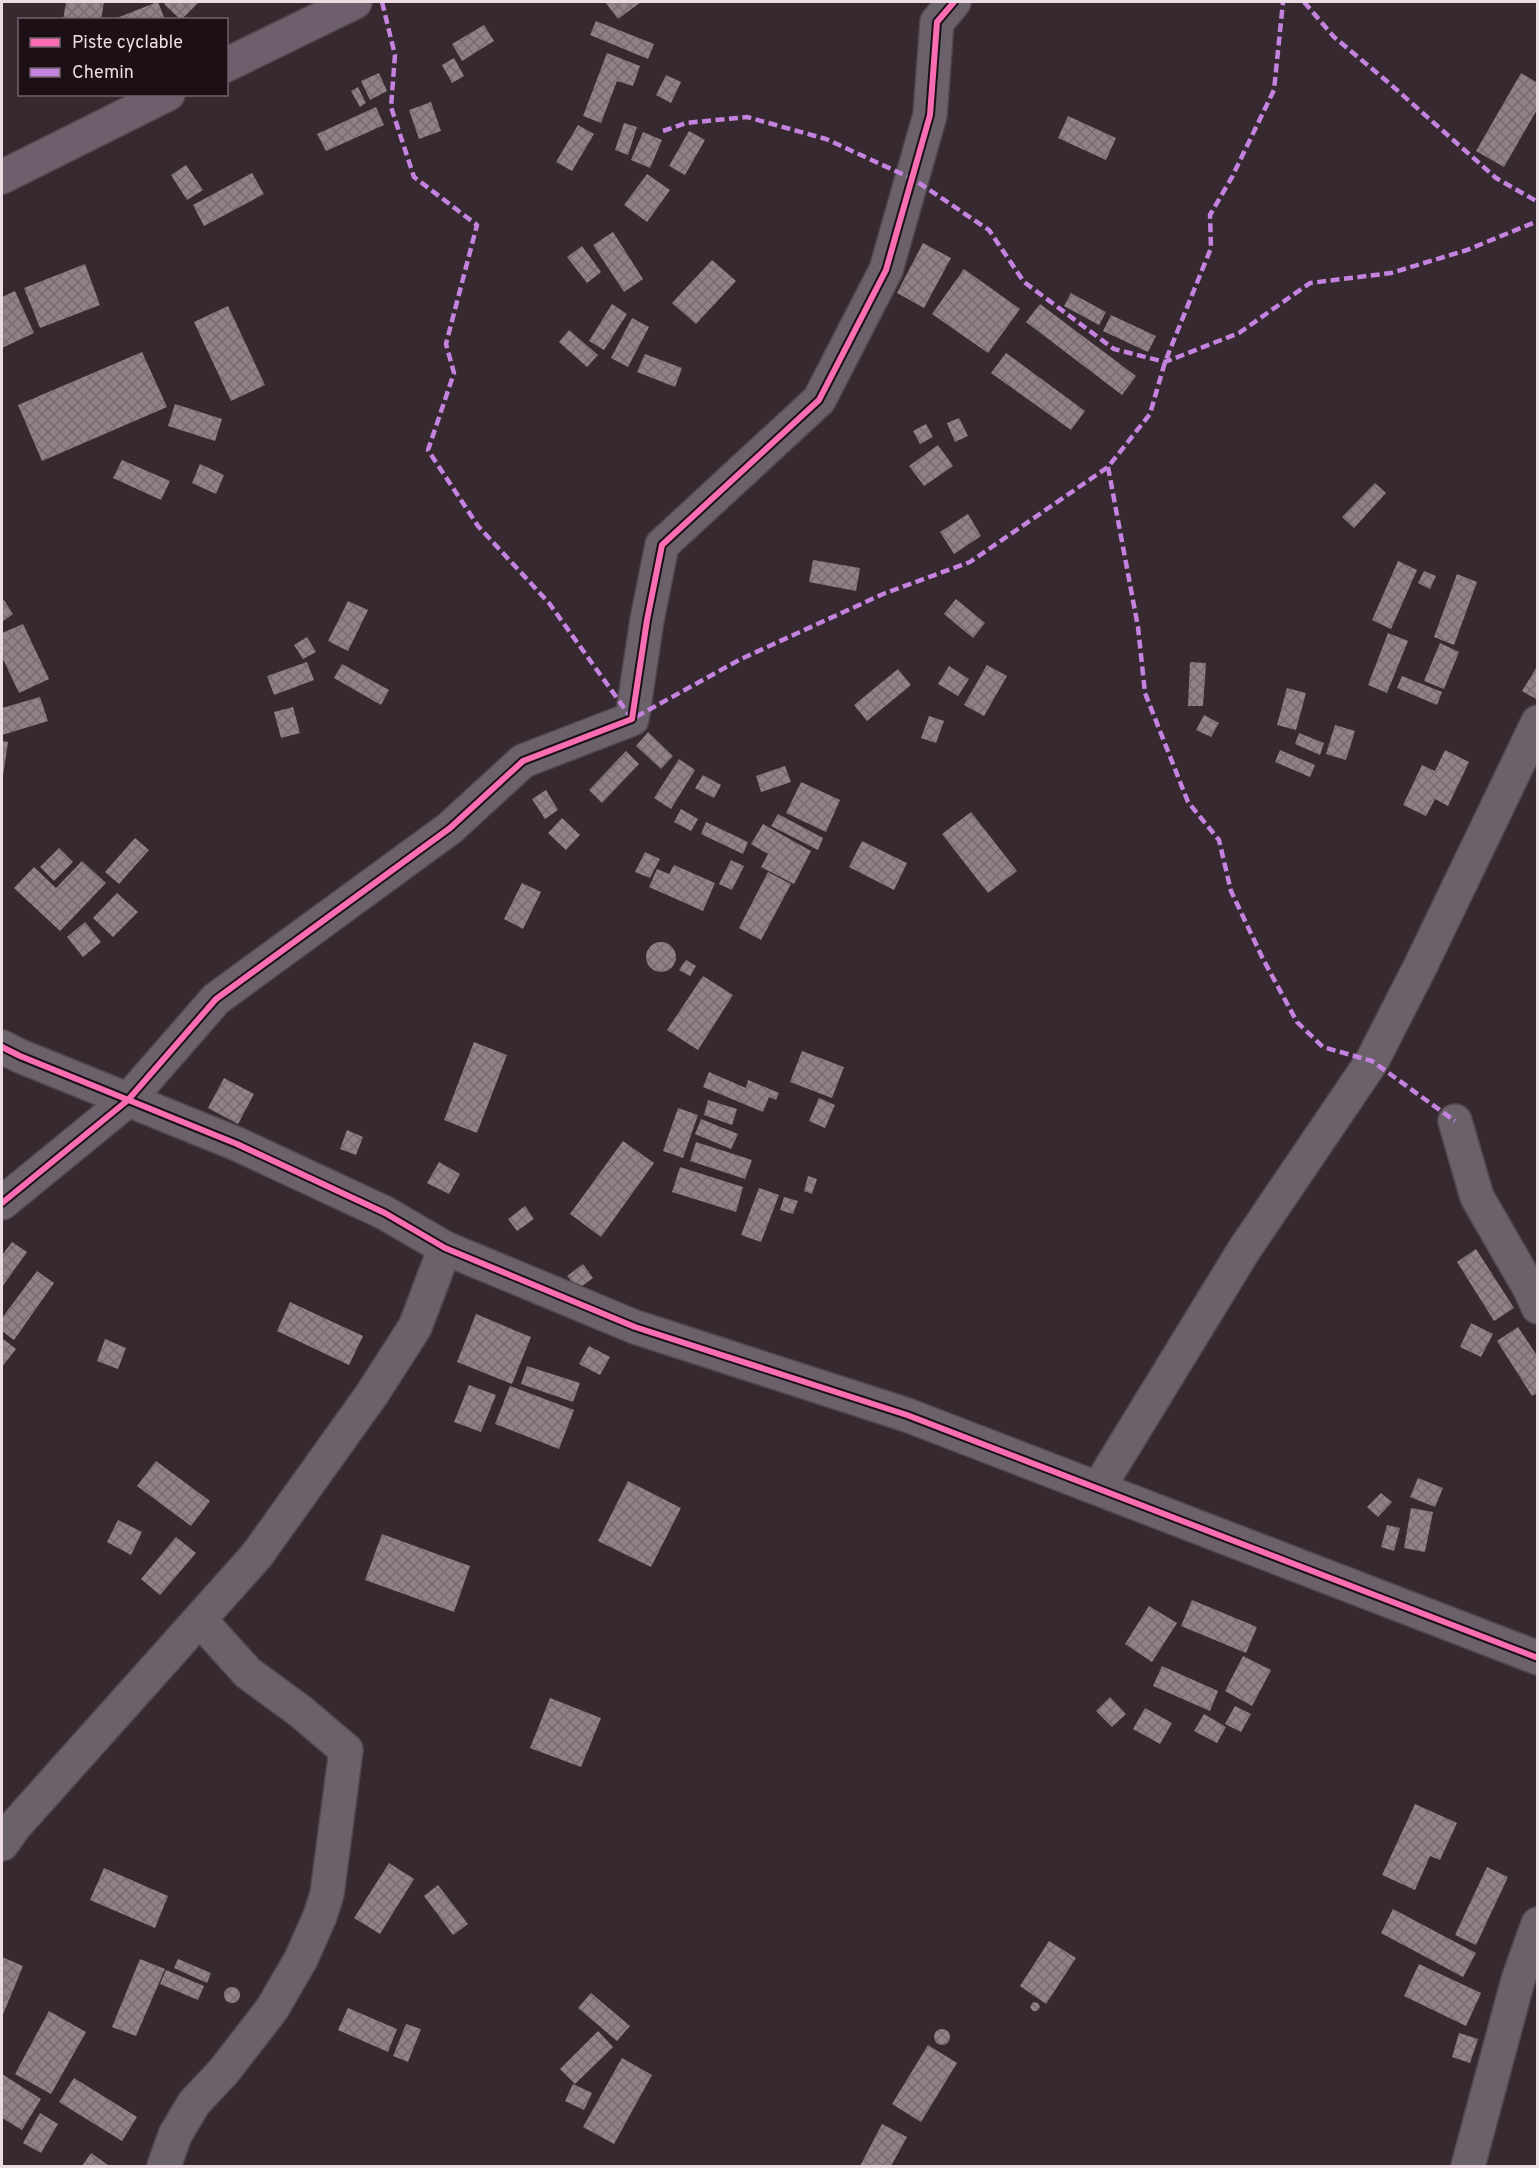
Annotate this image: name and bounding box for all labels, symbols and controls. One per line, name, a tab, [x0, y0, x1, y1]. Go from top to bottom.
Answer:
legend	[18, 18, 228, 96]
text: Piste cyclable	[72, 32, 183, 55]
text: Chemin	[72, 62, 134, 85]

